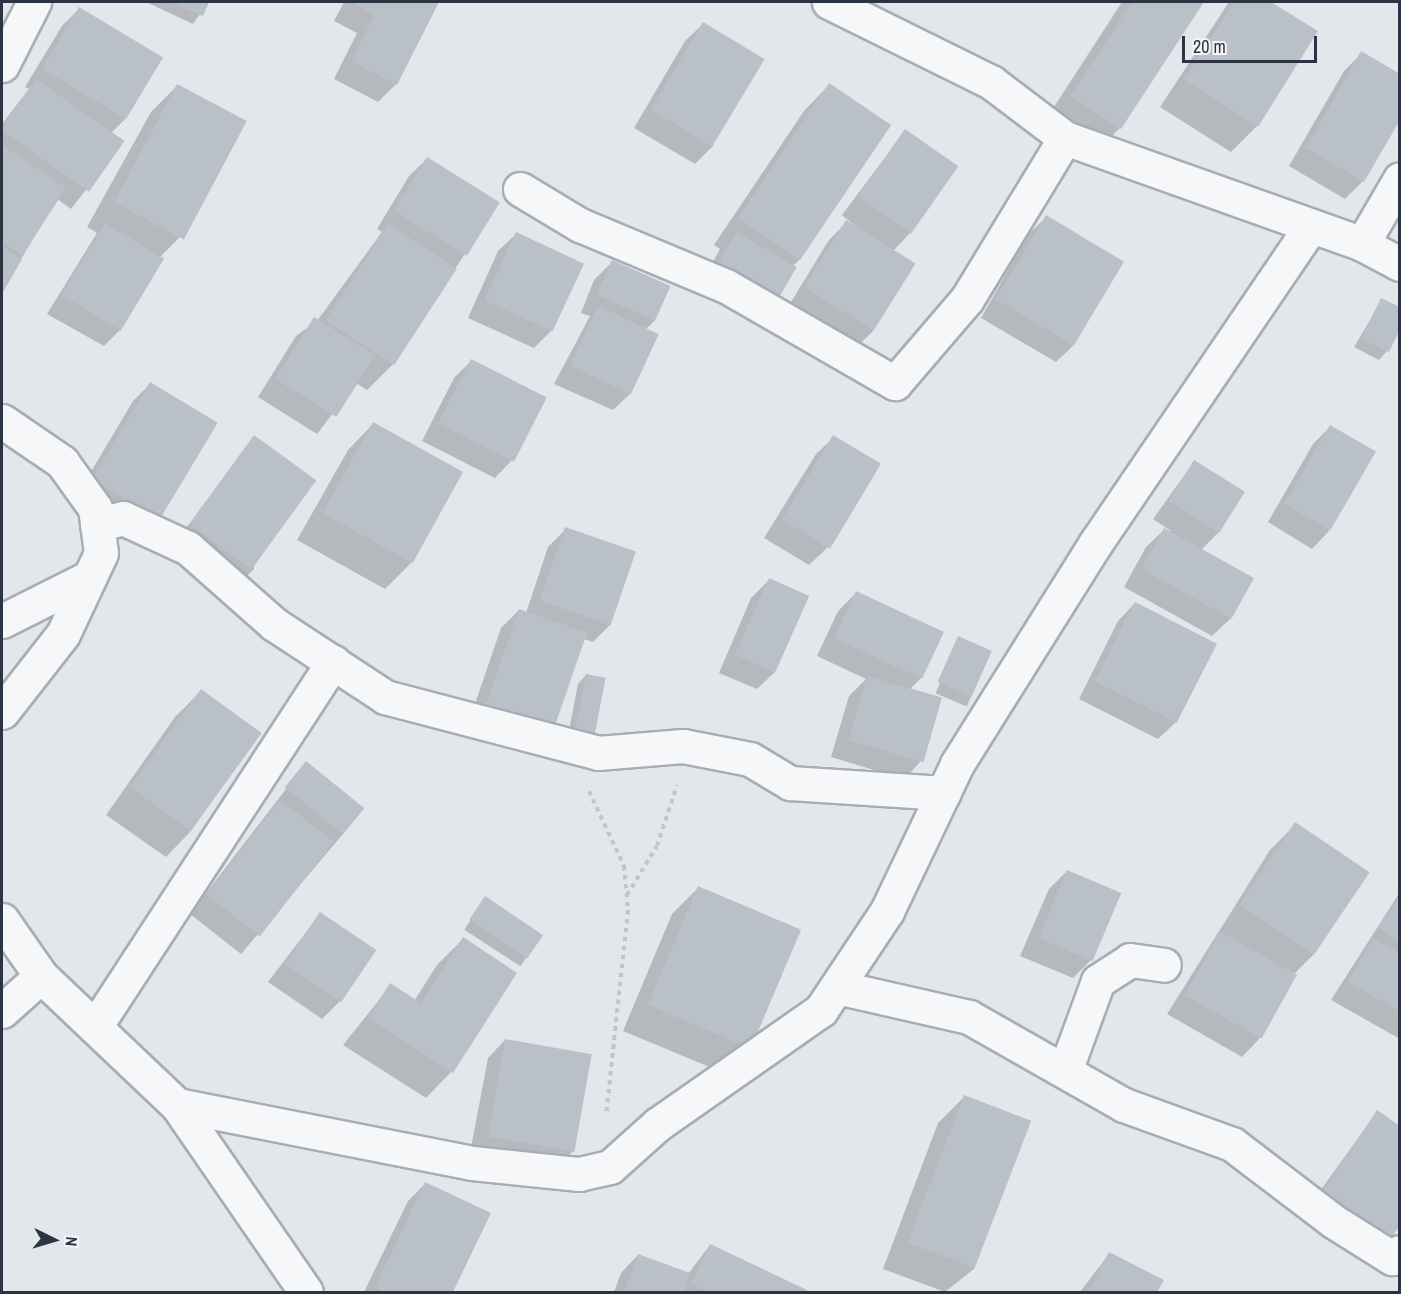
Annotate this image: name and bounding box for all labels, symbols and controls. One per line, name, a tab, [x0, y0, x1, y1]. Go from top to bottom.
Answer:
scale bar	[1185, 24, 1320, 62]
text: 20 m	[1193, 34, 1226, 59]
north arrow	[24, 1210, 84, 1270]
text: N	[61, 1236, 83, 1247]

